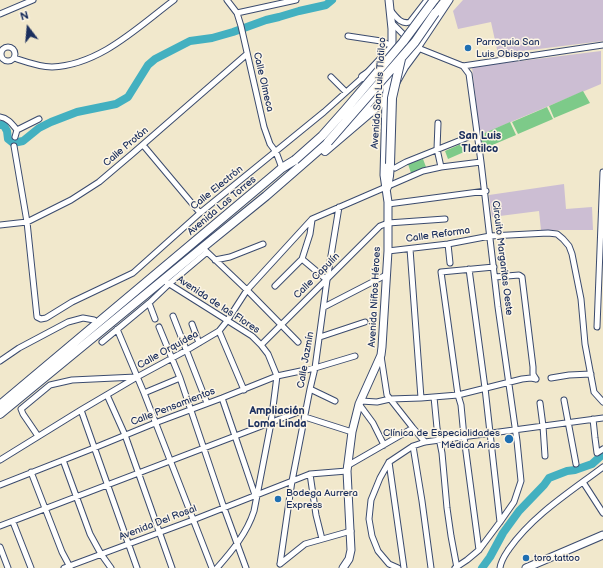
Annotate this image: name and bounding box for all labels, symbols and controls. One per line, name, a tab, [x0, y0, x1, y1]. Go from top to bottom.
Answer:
north arrow	[8, 8, 48, 48]
text: N	[19, 9, 30, 23]
place label: Parroquia San Luis Obispo	[476, 36, 540, 60]
street label: Avenida San Luis Tlatilco	[369, 37, 389, 149]
marker: Parroquia San Luis Obispo	[463, 43, 473, 53]
street label: Calle Olmeca	[250, 51, 276, 113]
street label: Calle Protón	[101, 125, 151, 169]
district label: San Luis Tlatilco	[459, 129, 501, 155]
street label: Calle Electrón	[189, 163, 245, 213]
street label: Avenida Las Torres	[185, 174, 259, 238]
street label: Circuito Margaritas Oeste	[489, 200, 515, 316]
street label: Calle Reforma	[405, 225, 471, 245]
street label: Avenida Niños Héroes	[366, 246, 384, 348]
street label: Calle Capulín	[292, 251, 342, 301]
street label: Avenida de las Flores	[174, 274, 262, 336]
street label: Calle Orquídea	[135, 328, 201, 372]
street label: Calle Jazmín	[295, 331, 317, 389]
street label: Calle Pensamientos	[129, 385, 217, 429]
district label: Ampliación Loma Linda	[247, 404, 307, 430]
place label: Clínica de Especialidades Médica Arias	[383, 427, 500, 450]
marker: Clínica de Especialidades Médica Arias	[503, 433, 515, 445]
place label: Bodega Aurrera Express	[286, 487, 358, 510]
marker: Bodega Aurrera Express	[273, 494, 283, 504]
street label: Avenida Del Rosal	[117, 503, 199, 543]
place label: toro tattoo	[534, 552, 580, 564]
marker: toro tattoo	[521, 553, 531, 563]

